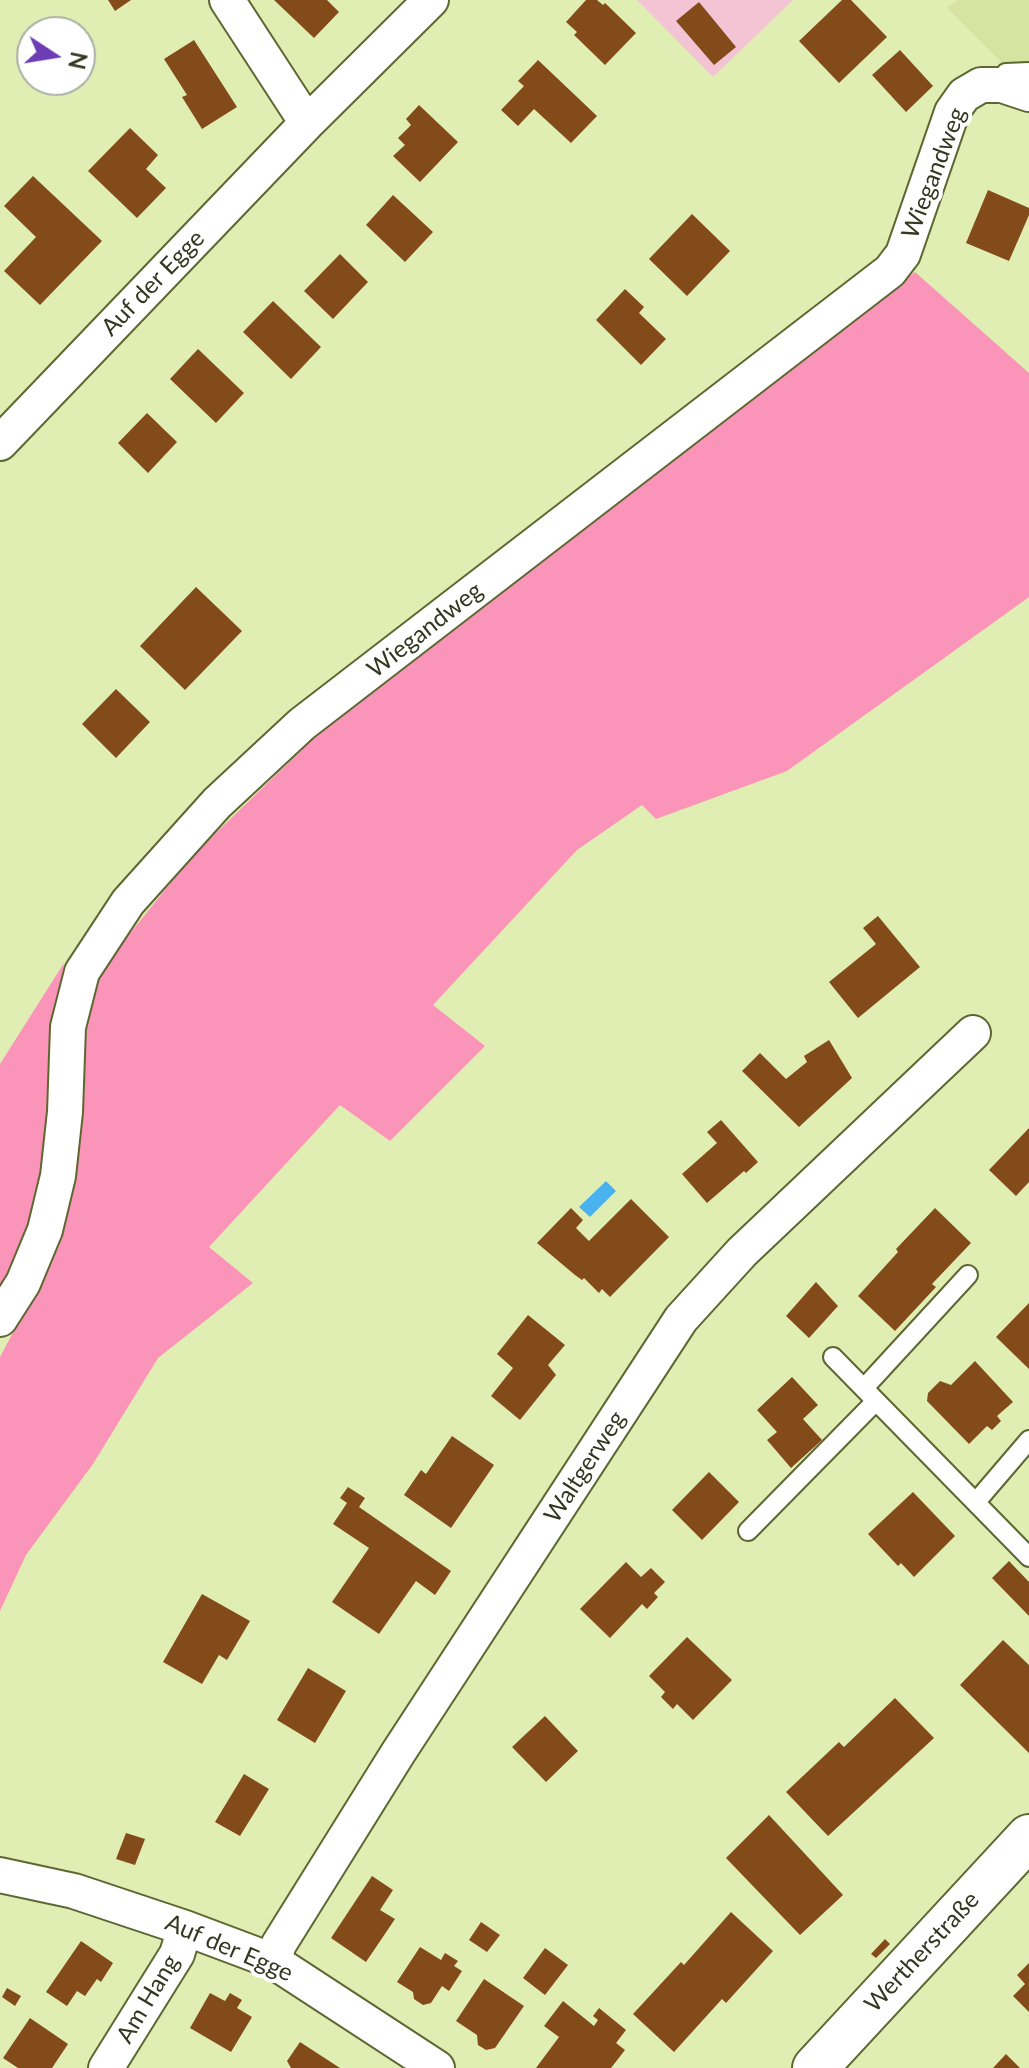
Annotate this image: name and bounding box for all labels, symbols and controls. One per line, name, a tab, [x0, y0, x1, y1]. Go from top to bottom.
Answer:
north arrow	[16, 16, 96, 96]
text: N	[63, 50, 93, 72]
street label: Wiegandweg	[896, 103, 972, 243]
street label: Auf der Egge	[95, 224, 211, 342]
street label: Wiegandweg	[362, 576, 488, 684]
street label: Waltgerweg	[538, 1406, 632, 1528]
street label: Wertherstraße	[859, 1886, 985, 2018]
street label: Auf der Egge	[161, 1908, 297, 1988]
street label: Am Hang	[110, 1950, 186, 2048]

